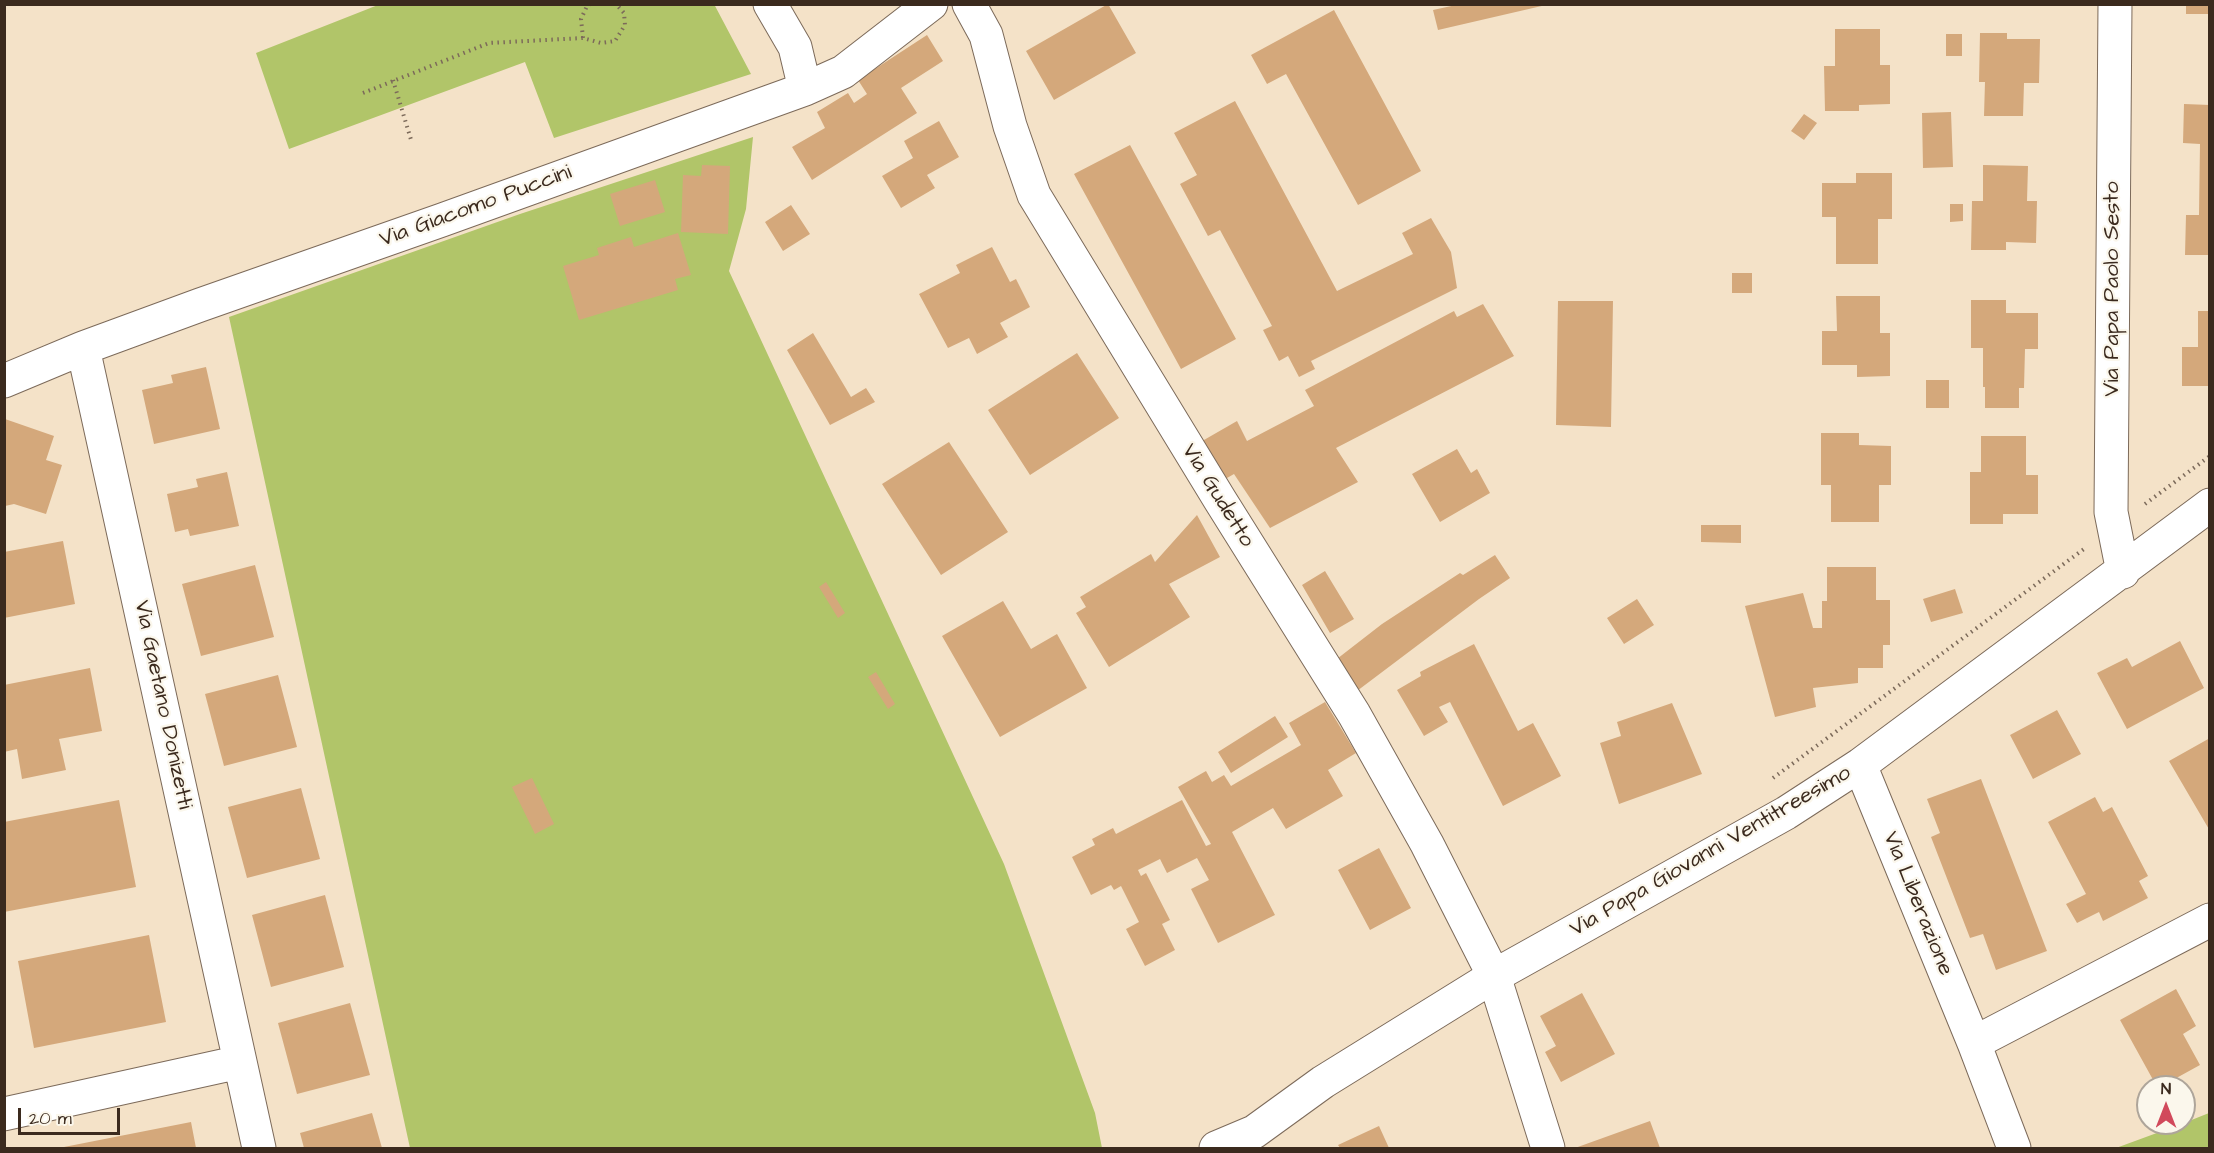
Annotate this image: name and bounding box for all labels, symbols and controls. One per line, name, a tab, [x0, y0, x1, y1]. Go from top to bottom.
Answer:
street label: Via Giacomo Puccini	[376, 160, 576, 254]
street label: Via Papa Paolo Sesto	[2100, 181, 2126, 397]
street label: Via Gudetto	[1175, 439, 1259, 553]
street label: Via Gaetano Donizetti	[127, 598, 197, 812]
street label: Via Papa Giovanni Ventitreesimo	[1566, 761, 1856, 943]
street label: Via Liberazione	[1876, 828, 1958, 980]
north arrow	[2136, 1075, 2196, 1135]
text: N	[2161, 1078, 2171, 1100]
scale bar	[21, 1096, 123, 1134]
text: 20 m	[29, 1106, 72, 1131]

